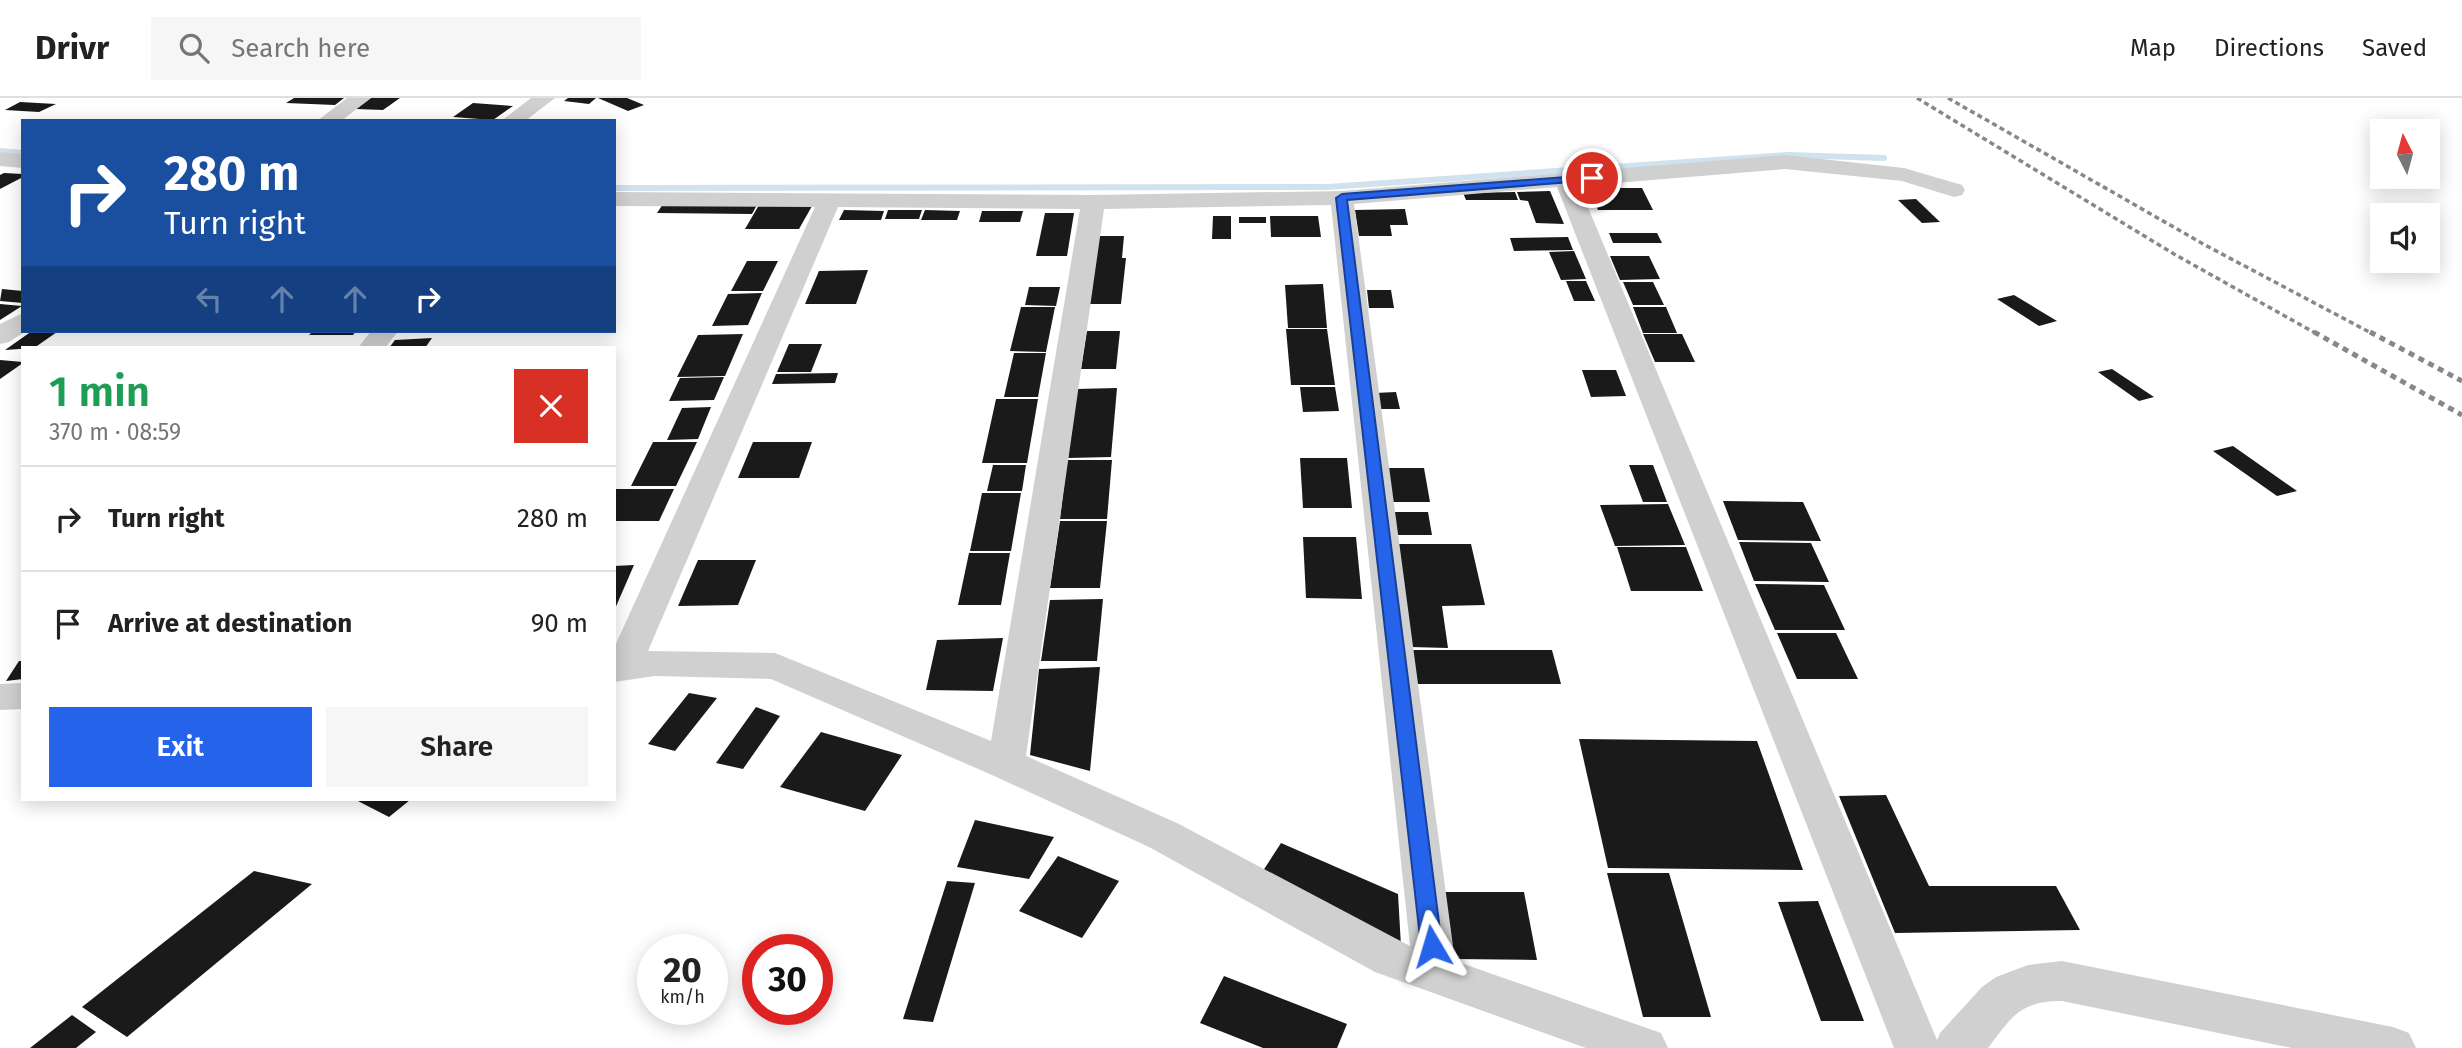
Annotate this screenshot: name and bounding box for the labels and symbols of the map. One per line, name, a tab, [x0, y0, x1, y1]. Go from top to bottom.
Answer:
north arrow	[2370, 119, 2440, 189]
pin	[1562, 148, 1622, 208]
position arrow	[1395, 909, 1469, 983]
speed limit sign: 30	[742, 934, 833, 1025]

